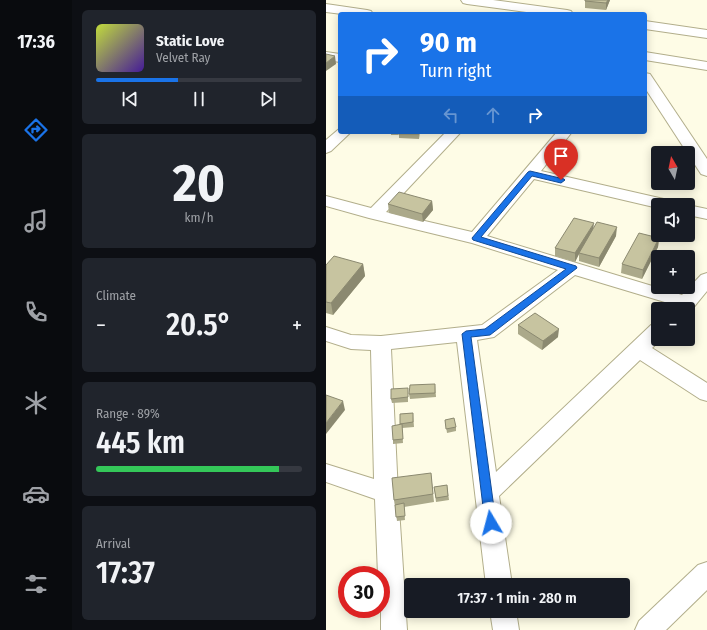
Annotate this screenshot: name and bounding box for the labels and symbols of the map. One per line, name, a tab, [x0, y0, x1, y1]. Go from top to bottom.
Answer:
pin	[544, 139, 578, 180]
north arrow	[651, 146, 695, 190]
position arrow	[470, 502, 512, 544]
speed limit sign: 30	[338, 566, 390, 618]

